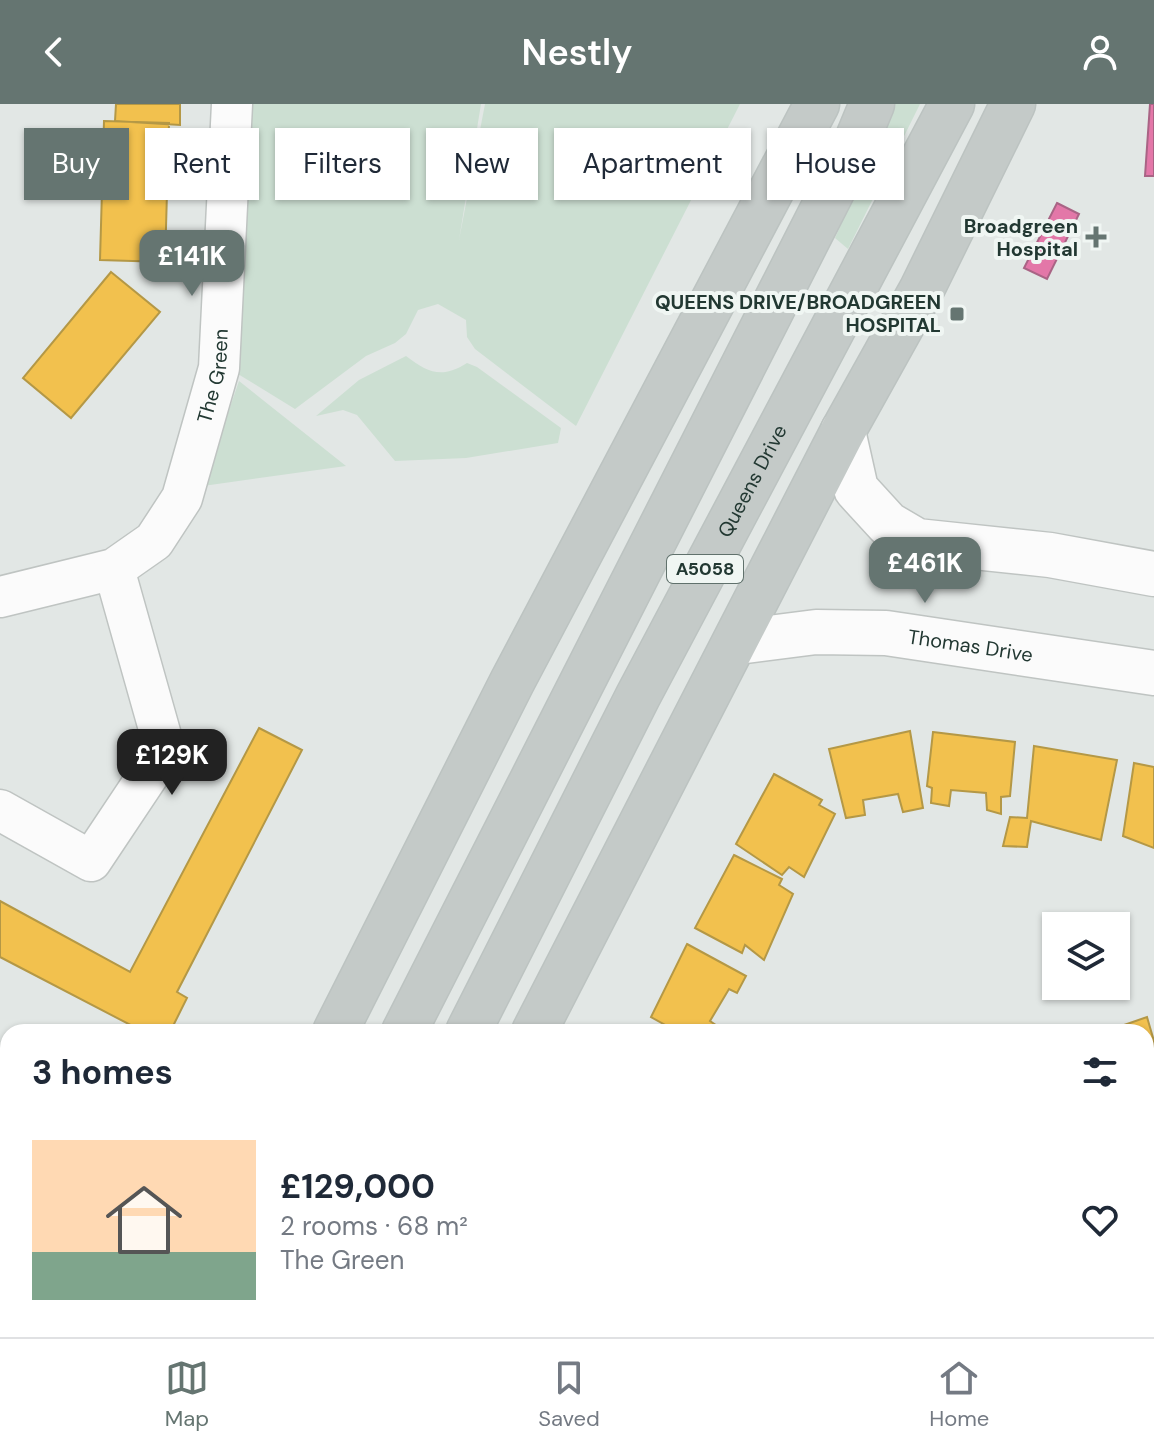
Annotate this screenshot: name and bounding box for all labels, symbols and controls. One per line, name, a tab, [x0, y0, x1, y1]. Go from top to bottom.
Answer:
text: Nestly	[522, 29, 632, 76]
icon: back	[32, 30, 76, 74]
icon: person	[1078, 30, 1122, 74]
chip: Buy	[24, 128, 129, 200]
chip: Rent	[145, 128, 259, 200]
chip: Filters	[275, 128, 410, 200]
chip: New	[426, 128, 538, 200]
chip: Apartment	[554, 128, 751, 200]
chip: House	[767, 128, 904, 200]
place label: Broadgreen Hospital	[964, 213, 1078, 262]
marker: Broadgreen Hospital	[1085, 226, 1107, 248]
pin: £141K	[136, 230, 248, 298]
text: £141K	[157, 239, 227, 273]
place label: QUEENS DRIVE/BROADGREEN HOSPITAL	[655, 289, 941, 338]
marker: QUEENS DRIVE/BROADGREEN HOSPITAL	[948, 305, 966, 323]
street label: The Green	[191, 328, 234, 426]
street label: Queens Drive	[712, 420, 793, 542]
pin: £461K	[869, 537, 981, 605]
text: £461K	[887, 546, 963, 580]
road number: A5058	[667, 555, 743, 583]
street label: Thomas Drive	[906, 623, 1035, 668]
pin: £129K	[116, 729, 228, 797]
text: £129K	[135, 738, 209, 772]
map controls	[1042, 912, 1130, 1000]
button: layers	[1042, 912, 1130, 1000]
text: 3 homes	[32, 1050, 173, 1095]
icon: filters	[1078, 1050, 1122, 1094]
text: £129,000	[280, 1164, 435, 1209]
icon: home	[96, 1172, 192, 1268]
icon: heart	[1078, 1198, 1122, 1242]
text: 2 rooms · 68 m²	[280, 1209, 468, 1243]
text: The Green	[280, 1243, 405, 1277]
tab: Map	[165, 1356, 209, 1433]
tab: Saved	[538, 1356, 600, 1433]
tab: Home	[929, 1356, 989, 1433]

